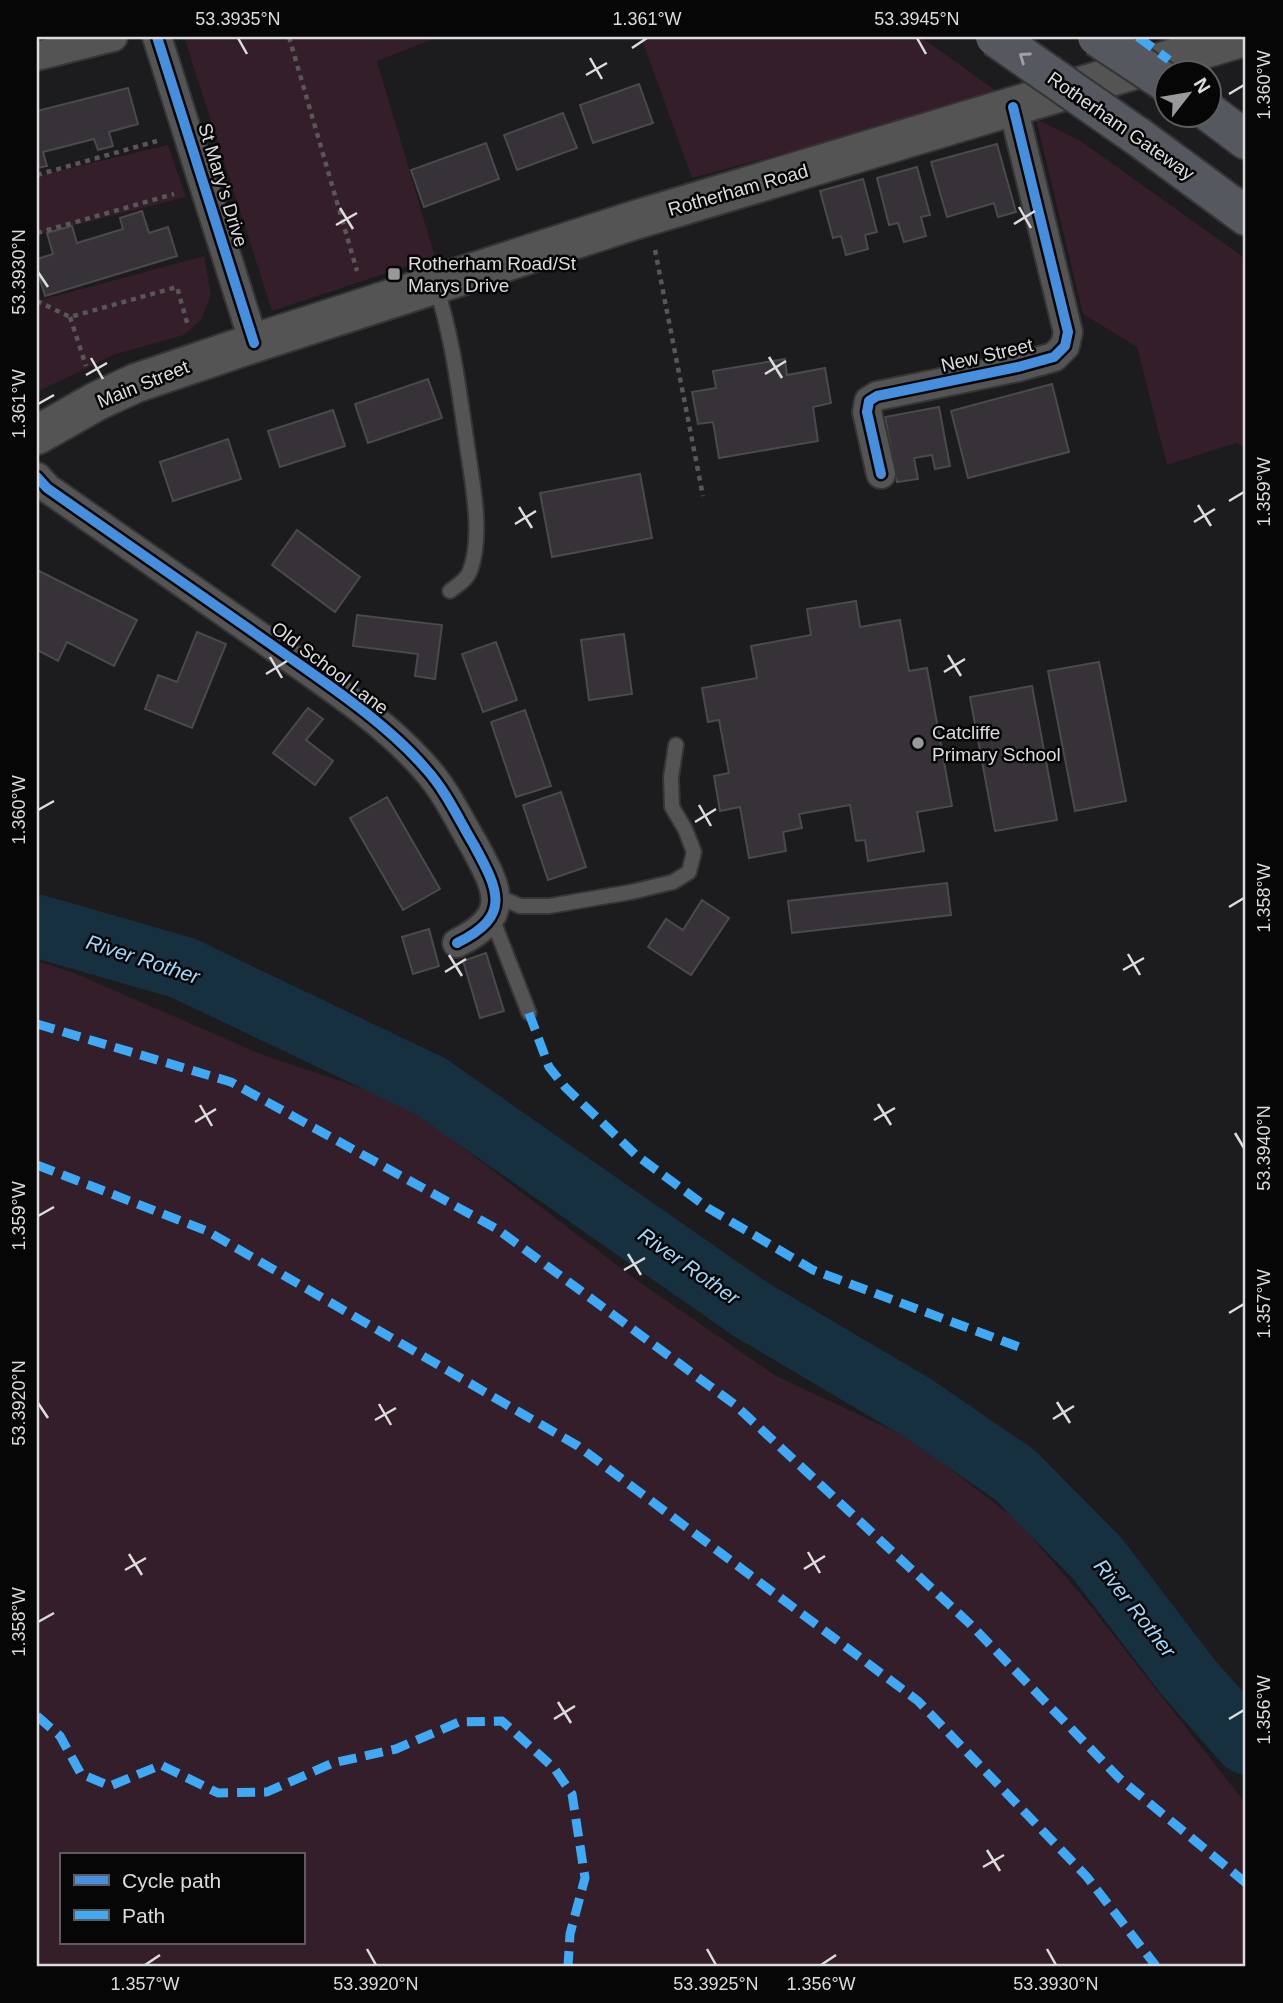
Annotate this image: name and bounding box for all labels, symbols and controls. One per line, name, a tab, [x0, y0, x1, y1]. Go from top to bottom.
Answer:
text: 53.3935°N	[195, 9, 281, 29]
text: 1.361°W	[612, 9, 682, 29]
text: 53.3945°N	[874, 9, 960, 29]
text: 1.360°W	[1254, 50, 1274, 120]
one-way arrow	[1019, 53, 1032, 65]
north arrow	[1154, 60, 1224, 130]
street label: Rotherham Gateway	[1044, 67, 1199, 185]
text: N	[1190, 74, 1215, 97]
street label: St Mary's Drive	[194, 121, 252, 249]
street label: Rotherham Road	[666, 160, 810, 220]
text: 53.3930°N	[9, 229, 29, 315]
place label: Rotherham Road/St Marys Drive	[408, 253, 577, 296]
marker: Rotherham Road/St Marys Drive	[386, 266, 402, 282]
street label: New Street	[939, 334, 1036, 376]
street label: Main Street	[94, 356, 193, 412]
text: 1.361°W	[9, 369, 29, 439]
text: 1.359°W	[1254, 457, 1274, 527]
street label: Old School Lane	[268, 617, 392, 719]
place label: Catcliffe Primary School	[932, 722, 1061, 765]
marker: Catcliffe Primary School	[910, 735, 926, 751]
text: 1.360°W	[9, 775, 29, 845]
text: 1.358°W	[1254, 863, 1274, 933]
water label: River Rother	[83, 930, 204, 988]
text: 53.3940°N	[1254, 1105, 1274, 1191]
text: 1.359°W	[9, 1181, 29, 1251]
water label: River Rother	[634, 1223, 745, 1310]
text: 1.357°W	[1254, 1269, 1274, 1339]
text: 53.3920°N	[9, 1360, 29, 1446]
water label: River Rother	[1090, 1554, 1181, 1662]
text: 1.358°W	[9, 1587, 29, 1657]
text: 1.356°W	[1254, 1675, 1274, 1745]
legend	[60, 1853, 304, 1944]
text: Cycle path	[122, 1869, 221, 1892]
text: Path	[122, 1904, 165, 1927]
text: 1.357°W	[110, 1974, 180, 1994]
text: 53.3920°N	[333, 1974, 419, 1994]
text: 53.3925°N	[673, 1974, 759, 1994]
text: 1.356°W	[786, 1974, 856, 1994]
text: 53.3930°N	[1013, 1974, 1099, 1994]

